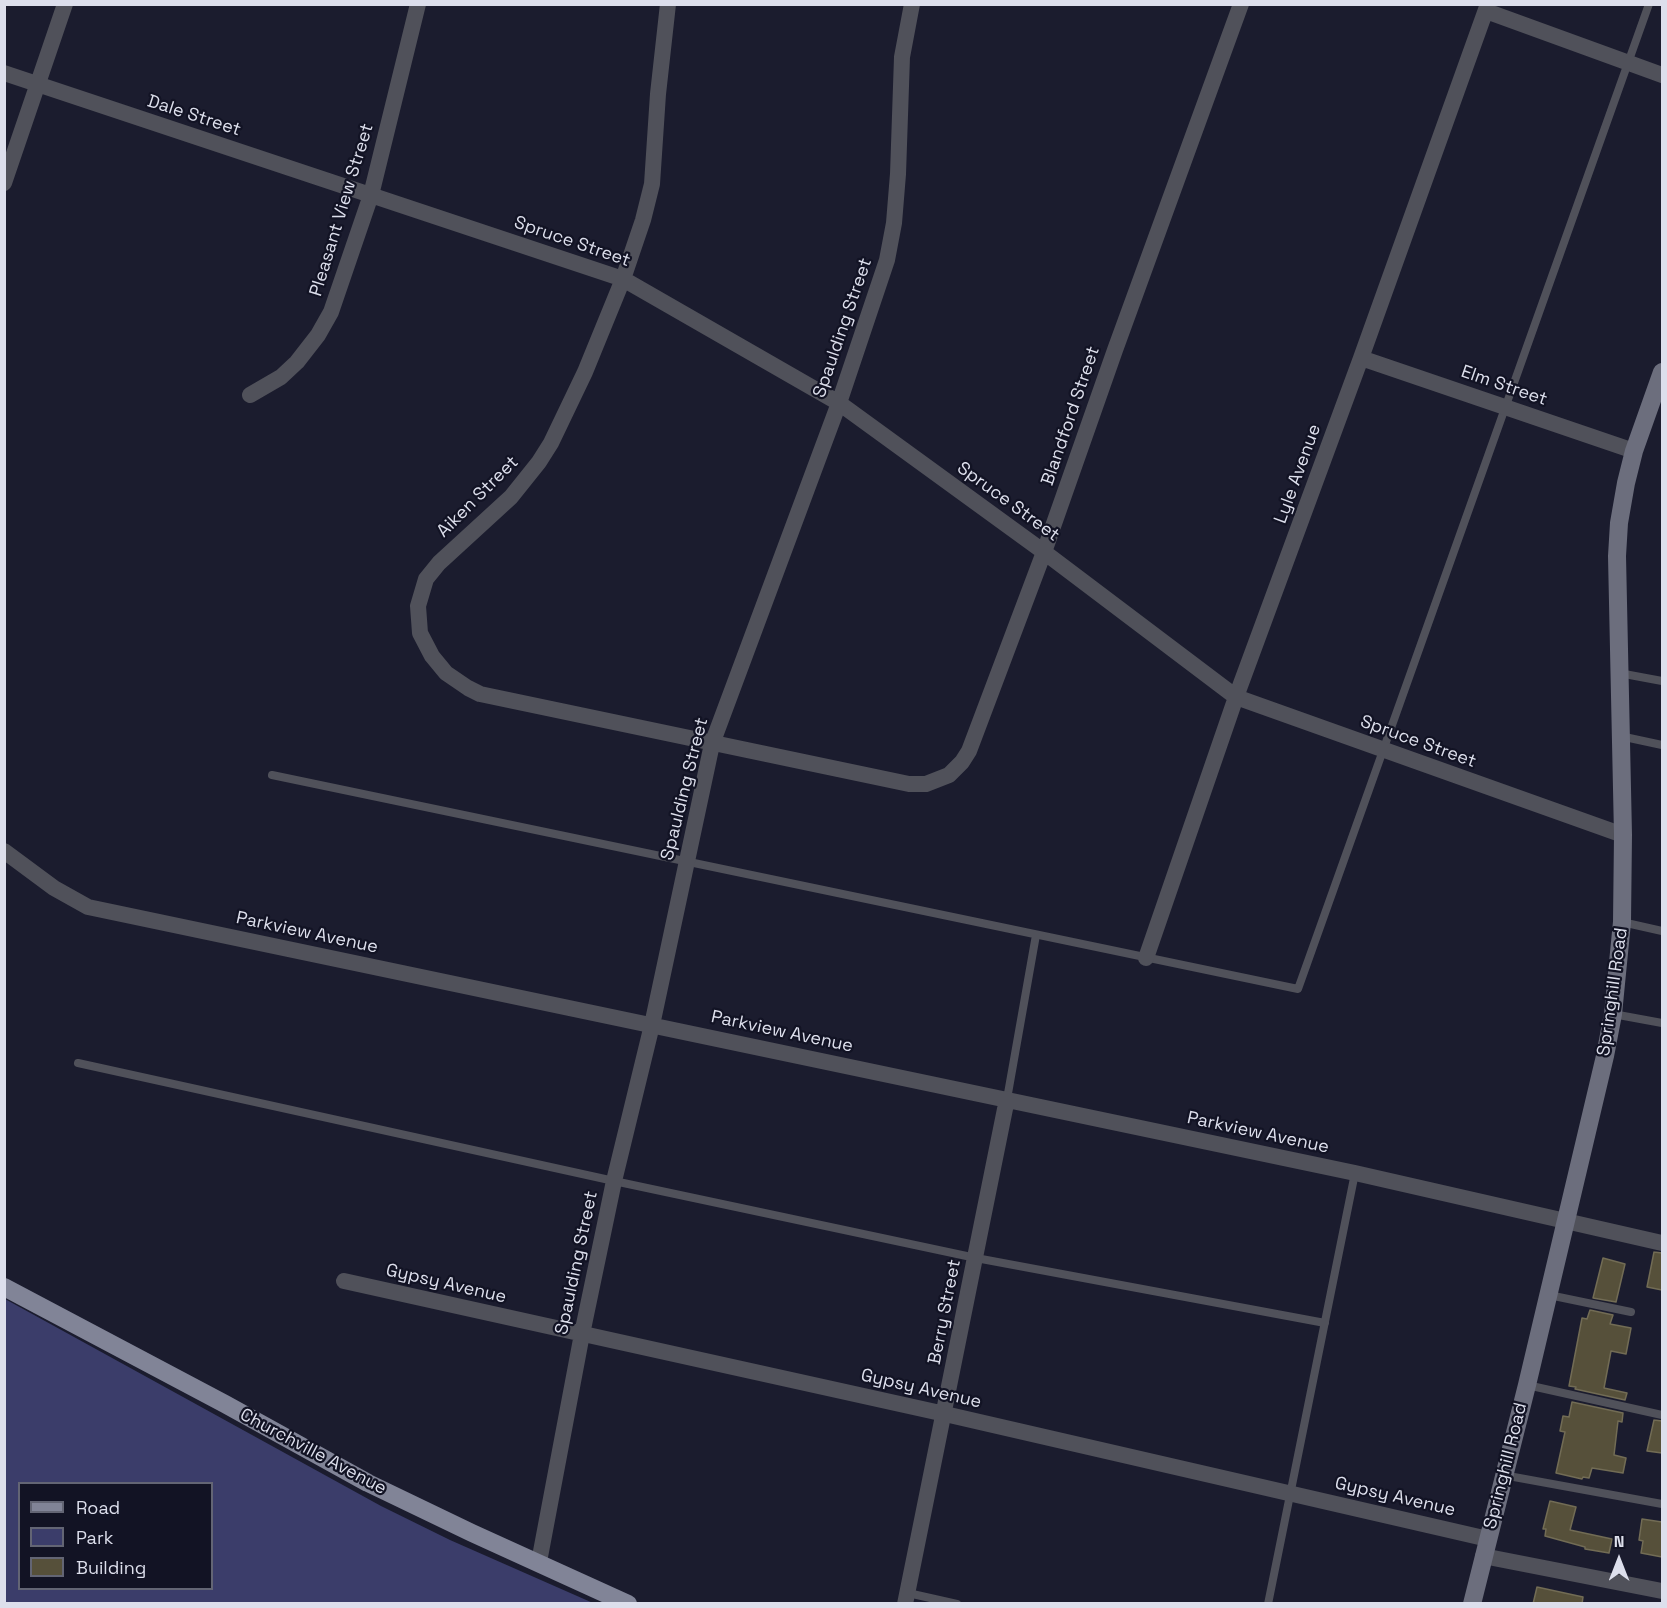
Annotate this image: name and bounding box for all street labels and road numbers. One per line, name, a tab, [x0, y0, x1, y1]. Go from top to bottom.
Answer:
street label: Dale Street	[145, 91, 243, 141]
street label: Pleasant View Street	[305, 121, 379, 299]
street label: Spruce Street	[511, 212, 633, 272]
street label: Spaulding Street	[809, 255, 877, 401]
street label: Blandford Street	[1037, 344, 1105, 488]
street label: Elm Street	[1458, 361, 1550, 411]
street label: Lyle Avenue	[1270, 421, 1326, 527]
street label: Aiken Street	[433, 452, 523, 542]
street label: Spruce Street	[953, 458, 1063, 546]
street label: Spruce Street	[1357, 711, 1479, 773]
street label: Spaulding Street	[657, 715, 713, 863]
street label: Parkview Avenue	[234, 907, 380, 959]
street label: Springhill Road	[1593, 926, 1633, 1058]
street label: Parkview Avenue	[709, 1006, 855, 1058]
street label: Parkview Avenue	[1185, 1107, 1331, 1159]
street label: Spaulding Street	[551, 1189, 603, 1337]
street label: Berry Street	[924, 1258, 966, 1366]
street label: Gypsy Avenue	[384, 1260, 508, 1308]
street label: Gypsy Avenue	[859, 1365, 983, 1413]
street label: Springhill Road	[1480, 1401, 1532, 1531]
street label: Churchville Avenue	[236, 1404, 390, 1500]
street label: Gypsy Avenue	[1333, 1473, 1457, 1521]

